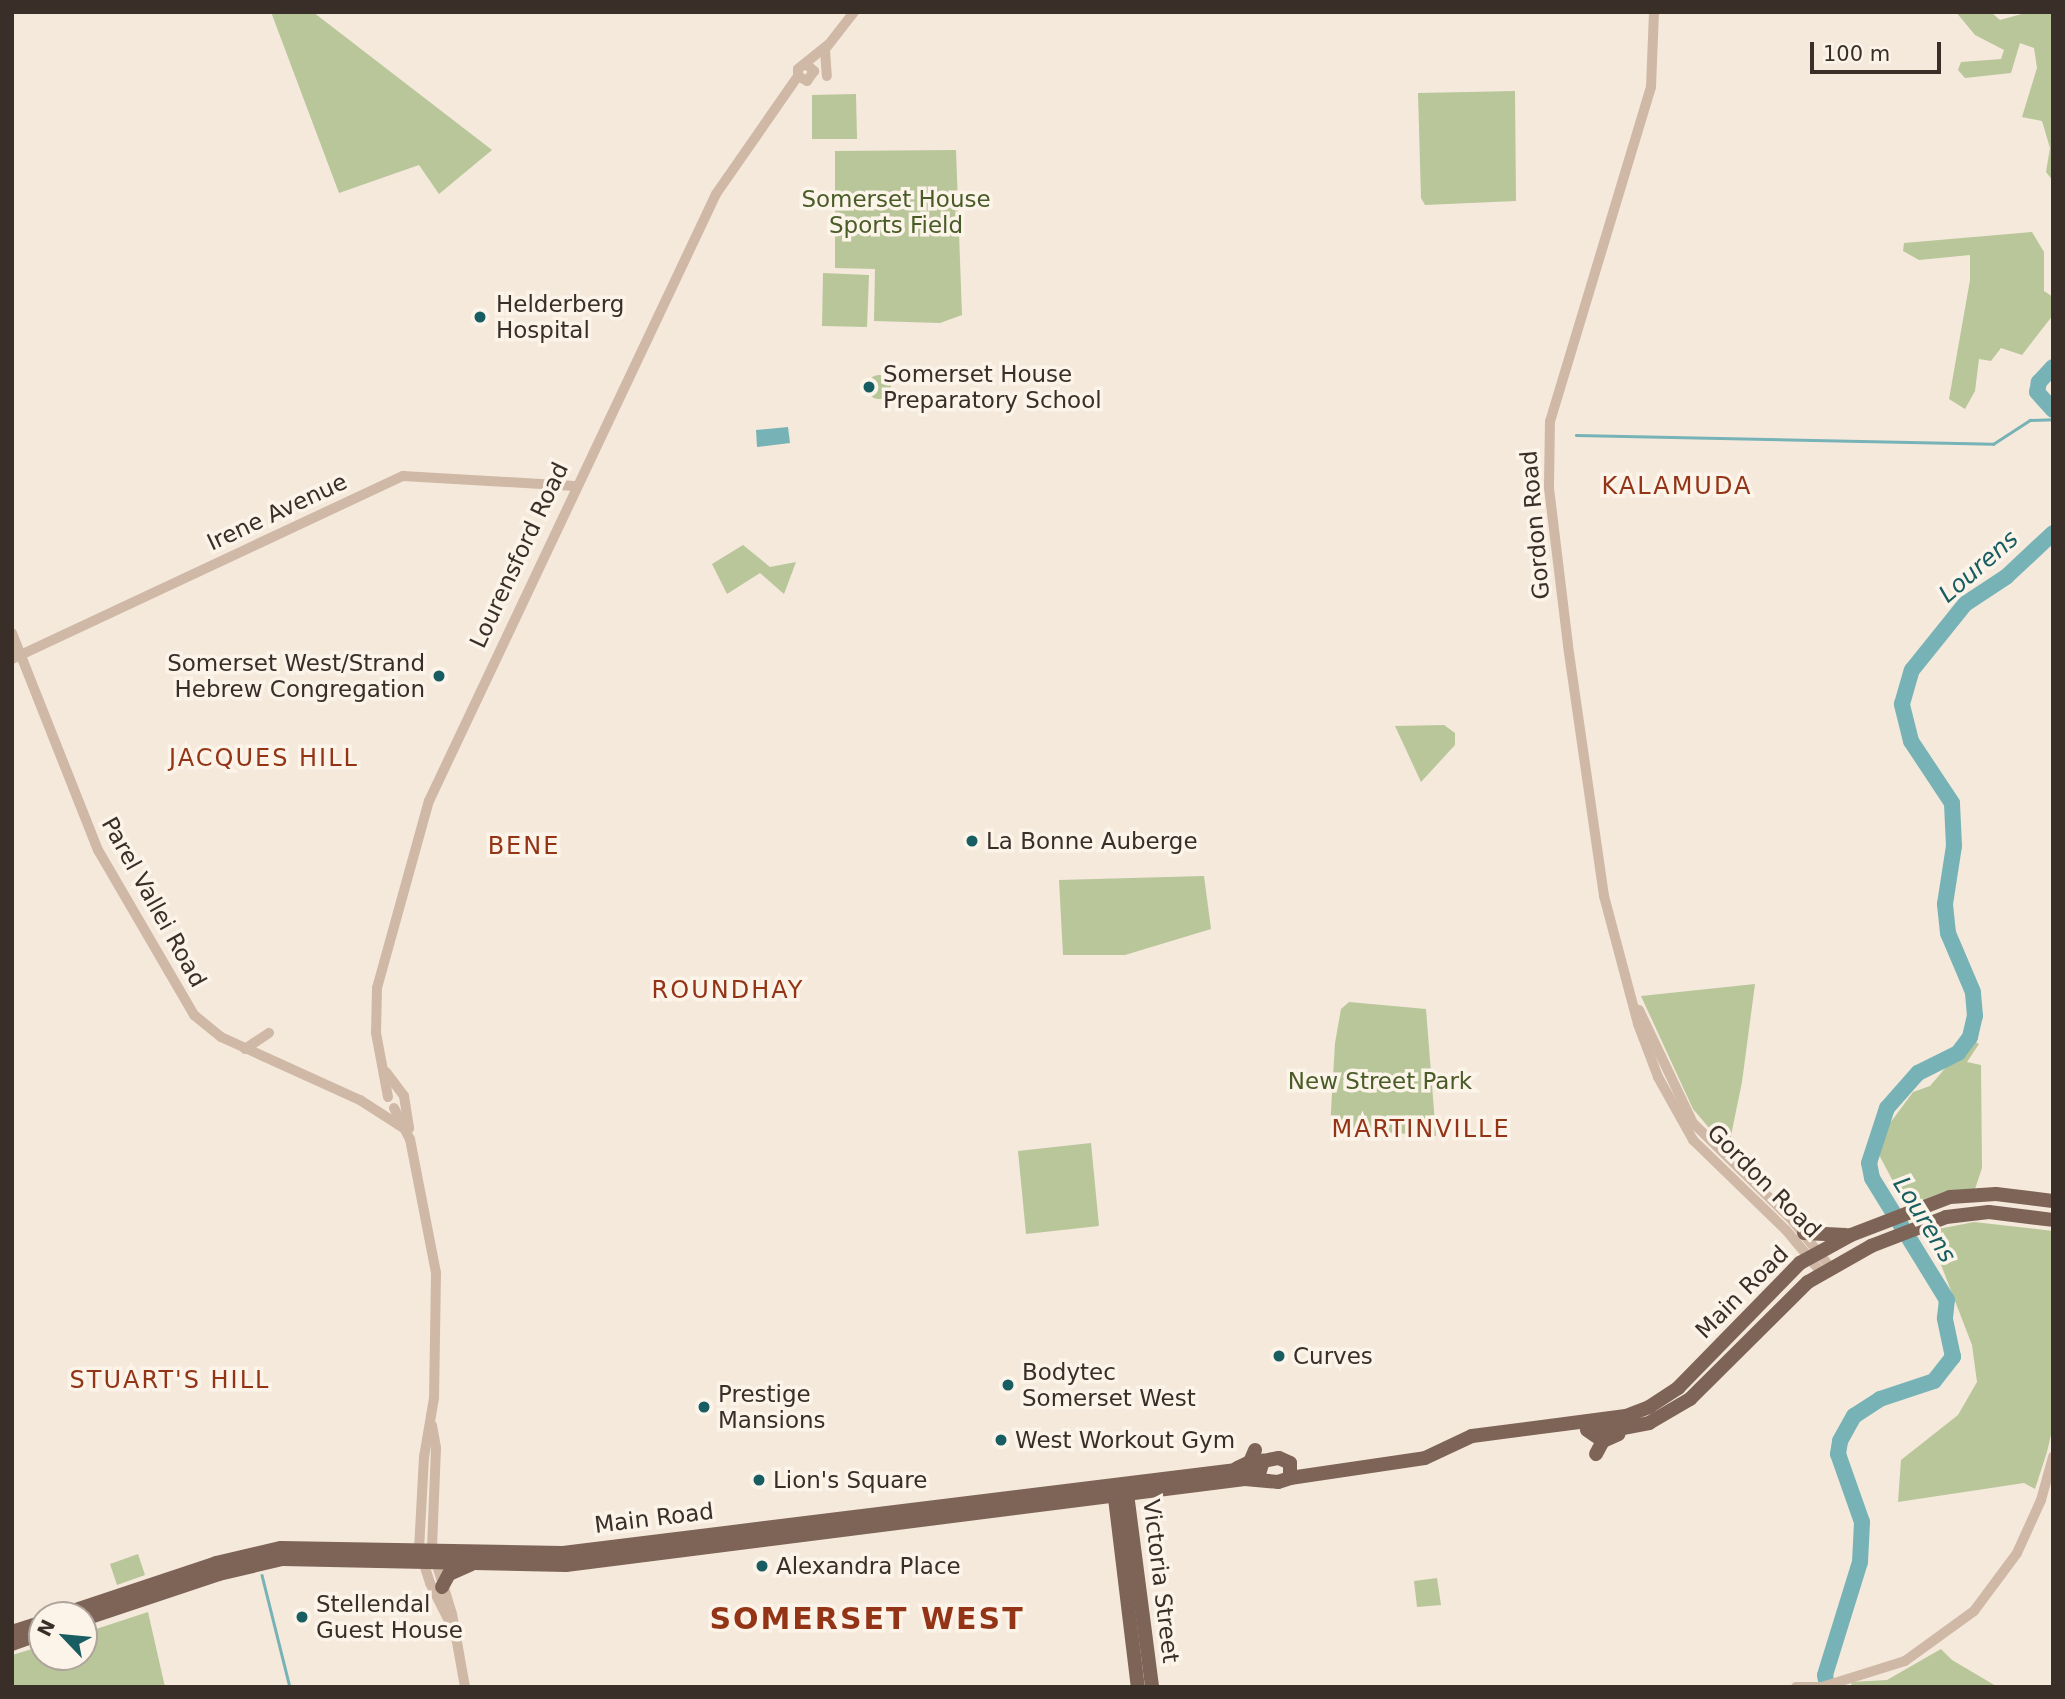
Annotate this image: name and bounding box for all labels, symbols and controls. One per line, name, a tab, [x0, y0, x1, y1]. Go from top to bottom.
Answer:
scale bar	[1813, 28, 1944, 72]
text: 100 m	[1823, 42, 1890, 66]
park label: Somerset House Sports Field	[801, 185, 991, 239]
place label: Helderberg Hospital	[496, 290, 624, 344]
marker: Helderberg Hospital	[470, 307, 490, 327]
place label: Somerset House Preparatory School	[883, 360, 1102, 414]
marker: Somerset House Preparatory School	[861, 379, 877, 395]
street label: Gordon Road	[1515, 449, 1555, 601]
street label: Lourensford Road	[464, 458, 574, 652]
street label: Irene Avenue	[203, 468, 351, 556]
district label: KALAMUDA	[1603, 473, 1751, 501]
water label: Lourens	[1933, 525, 2025, 609]
place label: Somerset West/Strand Hebrew Congregation	[167, 649, 425, 703]
marker: Somerset West/Strand Hebrew Congregation	[431, 668, 447, 684]
district label: JACQUES HILL	[171, 745, 357, 773]
street label: Parel Vallei Road	[96, 812, 212, 992]
place label: La Bonne Auberge	[986, 827, 1198, 855]
district label: BENE	[488, 833, 560, 861]
marker: La Bonne Auberge	[964, 833, 980, 849]
district label: ROUNDHAY	[653, 977, 803, 1005]
park label: New Street Park	[1288, 1067, 1472, 1095]
district label: MARTINVILLE	[1333, 1116, 1509, 1144]
street label: Gordon Road	[1701, 1118, 1827, 1244]
water label: Lourens	[1886, 1172, 1962, 1268]
street label: Main Road	[1690, 1240, 1794, 1344]
place label: Curves	[1293, 1342, 1373, 1370]
marker: Curves	[1271, 1348, 1287, 1364]
place label: Bodytec Somerset West	[1022, 1358, 1196, 1412]
district label: STUART'S HILL	[71, 1367, 269, 1395]
marker: Bodytec Somerset West	[1000, 1377, 1016, 1393]
place label: Prestige Mansions	[718, 1380, 826, 1434]
marker: Prestige Mansions	[696, 1399, 712, 1415]
place label: West Workout Gym	[1015, 1426, 1235, 1454]
marker: West Workout Gym	[993, 1432, 1009, 1448]
place label: Lion's Square	[773, 1466, 927, 1494]
marker: Lion's Square	[751, 1472, 767, 1488]
street label: Main Road	[593, 1497, 715, 1539]
street label: Victoria Street	[1137, 1498, 1185, 1664]
place label: Alexandra Place	[776, 1552, 961, 1580]
marker: Alexandra Place	[754, 1558, 770, 1574]
place label: Stellendal Guest House	[316, 1590, 463, 1644]
north arrow	[28, 1601, 98, 1671]
district label: SOMERSET WEST	[711, 1601, 1023, 1637]
marker: Stellendal Guest House	[294, 1609, 310, 1625]
text: N	[33, 1616, 59, 1640]

